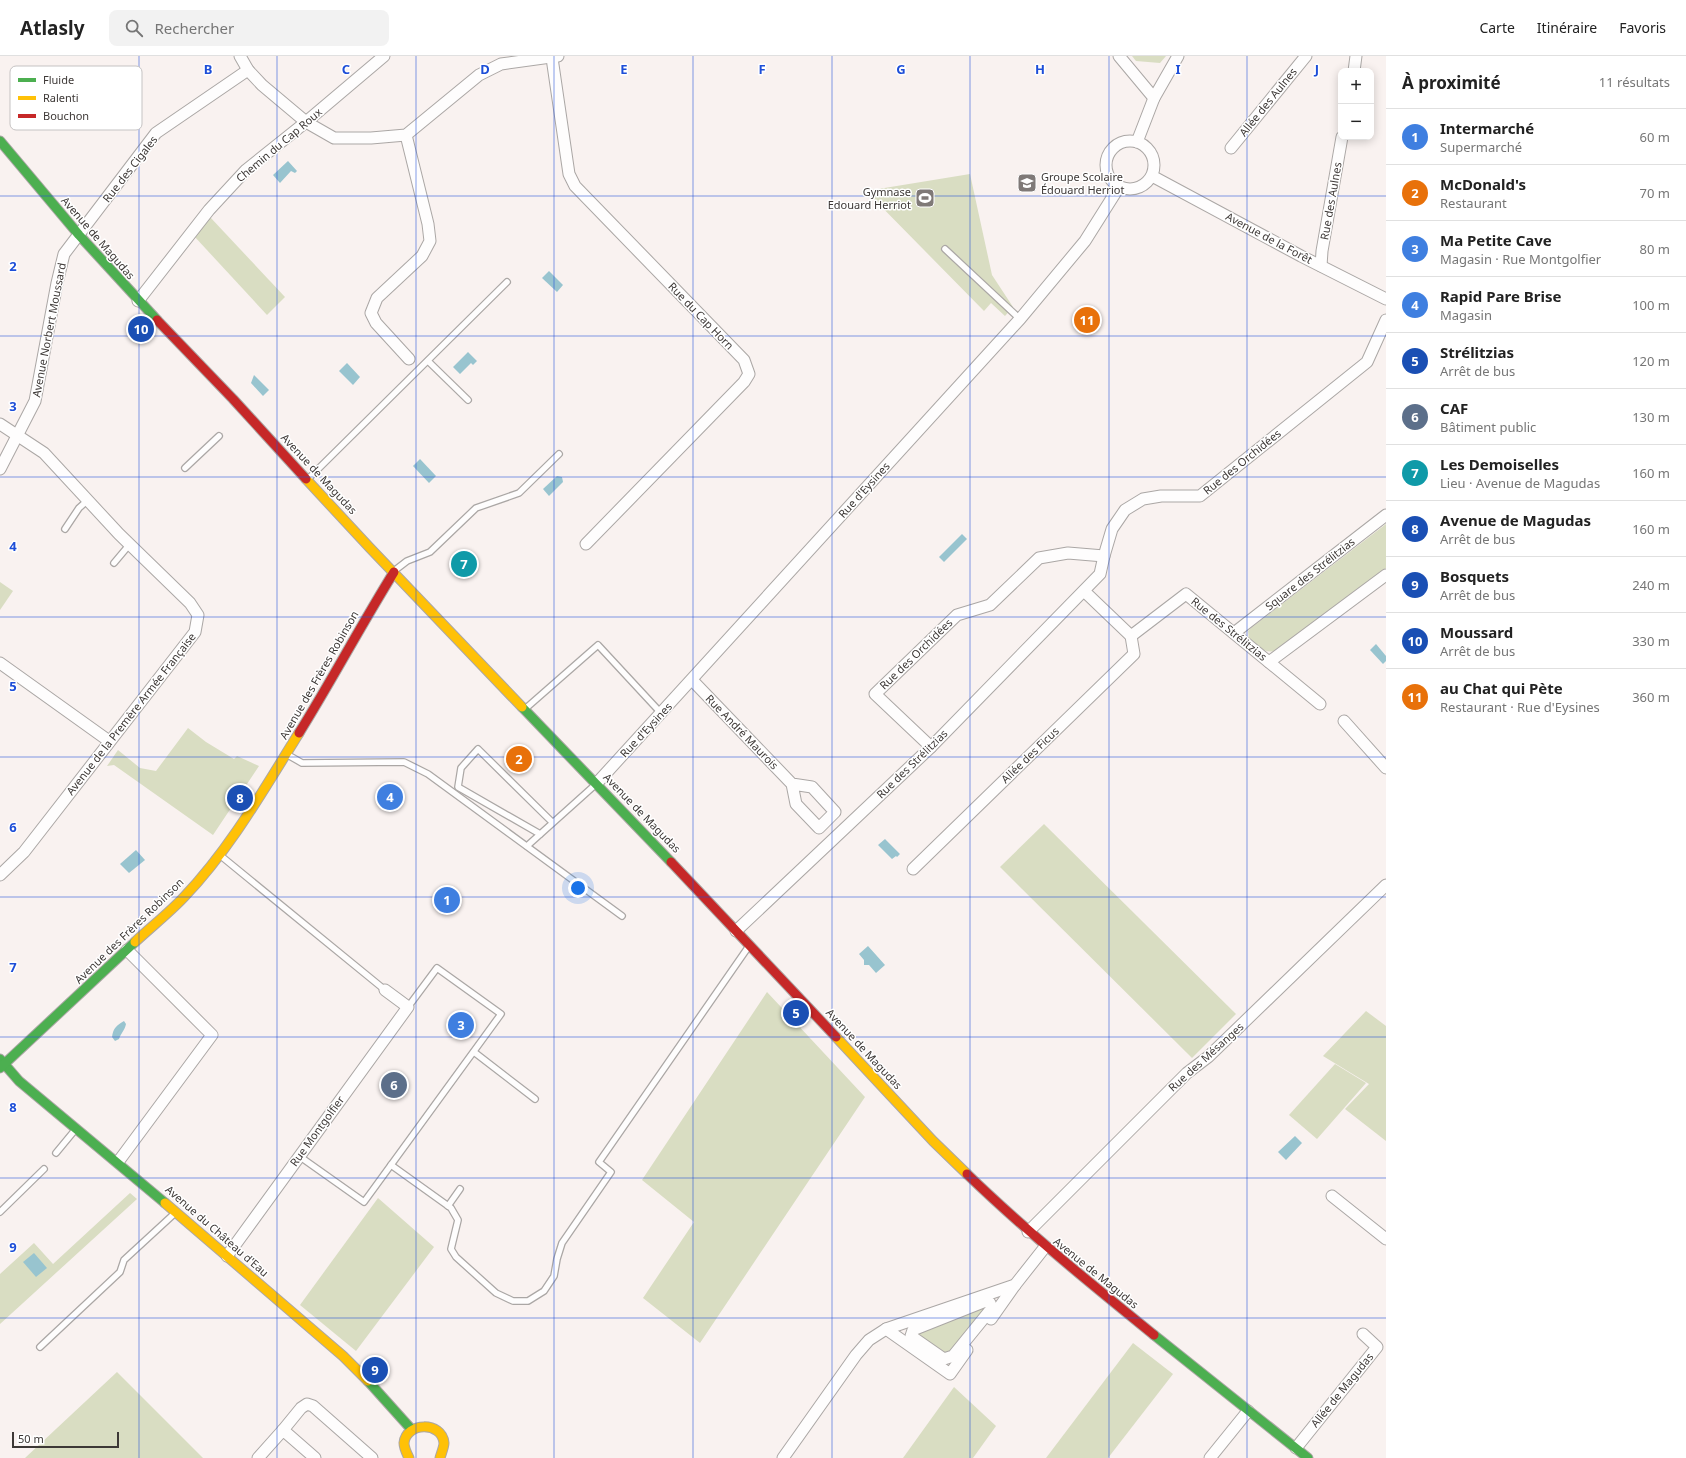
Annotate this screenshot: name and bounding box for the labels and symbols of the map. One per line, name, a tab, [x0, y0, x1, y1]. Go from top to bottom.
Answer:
text: B	[204, 60, 212, 78]
text: C	[342, 60, 350, 78]
text: D	[480, 60, 490, 78]
text: E	[620, 60, 628, 78]
text: F	[758, 60, 766, 78]
text: G	[896, 60, 906, 78]
text: H	[1035, 60, 1045, 78]
text: I	[1175, 60, 1181, 78]
text: J	[1314, 60, 1319, 78]
street label: Allée des Aulnes	[1235, 64, 1300, 139]
legend	[10, 66, 142, 130]
text: Fluide	[43, 72, 74, 87]
text: Ralenti	[43, 90, 79, 105]
street label: Chemin du Cap Roux	[232, 104, 325, 185]
text: Bouchon	[43, 108, 89, 123]
street label: Rue des Cigales	[99, 132, 160, 205]
street label: Rue des Aulnes	[1316, 161, 1345, 241]
place label: Groupe Scolaire Édouard Herriot	[1041, 169, 1124, 197]
school or university icon: Groupe Scolaire Édouard Herriot	[1016, 172, 1038, 194]
place label: Gymnase Edouard Herriot	[828, 184, 911, 212]
sports icon: Gymnase Edouard Herriot	[914, 187, 936, 209]
street label: Avenue de Magudas	[58, 193, 139, 282]
street label: Avenue de la Forêt	[1223, 208, 1315, 267]
text: 2	[9, 257, 17, 275]
street label: Avenue Norbert Moussard	[28, 261, 69, 398]
street label: Rue du Cap Horn	[665, 279, 737, 353]
pin: 11	[1074, 305, 1100, 335]
pin: 10	[128, 314, 154, 344]
text: 3	[9, 397, 17, 415]
street label: Rue des Orchidées	[1200, 426, 1284, 498]
street label: Avenue de Magudas	[278, 430, 361, 517]
street label: Rue d'Eysines	[835, 459, 893, 521]
street label: Square des Strélitzias	[1262, 534, 1358, 613]
text: 4	[9, 537, 17, 555]
pin: 7	[451, 549, 477, 579]
street label: Rue des Strélitzias	[1188, 593, 1270, 664]
street label: Avenue des Frères Robinson	[276, 608, 362, 742]
street label: Rue des Orchidées	[876, 615, 955, 692]
street label: Avenue de la Premère Armée Française	[62, 629, 199, 798]
text: 5	[9, 677, 17, 695]
street label: Rue André Maurois	[703, 691, 782, 772]
street label: Rue d'Eysines	[616, 699, 675, 760]
street label: Allée des Ficus	[997, 723, 1062, 786]
street label: Rue des Strélitzias	[873, 726, 950, 801]
pin: 2	[506, 744, 532, 774]
street label: Avenue de Magudas	[600, 770, 684, 856]
pin: 4	[377, 782, 403, 812]
pin: 8	[227, 783, 253, 813]
text: 6	[9, 818, 17, 836]
street label: Avenue des Frères Robinson	[71, 875, 186, 987]
your location	[568, 878, 588, 898]
pin: 1	[434, 885, 460, 915]
text: 7	[9, 958, 17, 976]
pin: 5	[783, 998, 809, 1028]
street label: Avenue de Magudas	[823, 1005, 906, 1092]
pin: 3	[448, 1010, 474, 1040]
street label: Rue des Mésanges	[1165, 1019, 1247, 1094]
pin: 6	[381, 1070, 407, 1100]
street label: Rue Montgolfier	[286, 1092, 348, 1169]
text: 8	[9, 1098, 17, 1116]
street label: Avenue du Château d'Eau	[163, 1182, 272, 1280]
street label: Avenue de Magudas	[1051, 1234, 1142, 1312]
text: 9	[9, 1238, 17, 1256]
street label: Allée de Magudas	[1307, 1349, 1376, 1430]
pin: 9	[362, 1355, 388, 1385]
scale bar	[12, 1430, 119, 1449]

